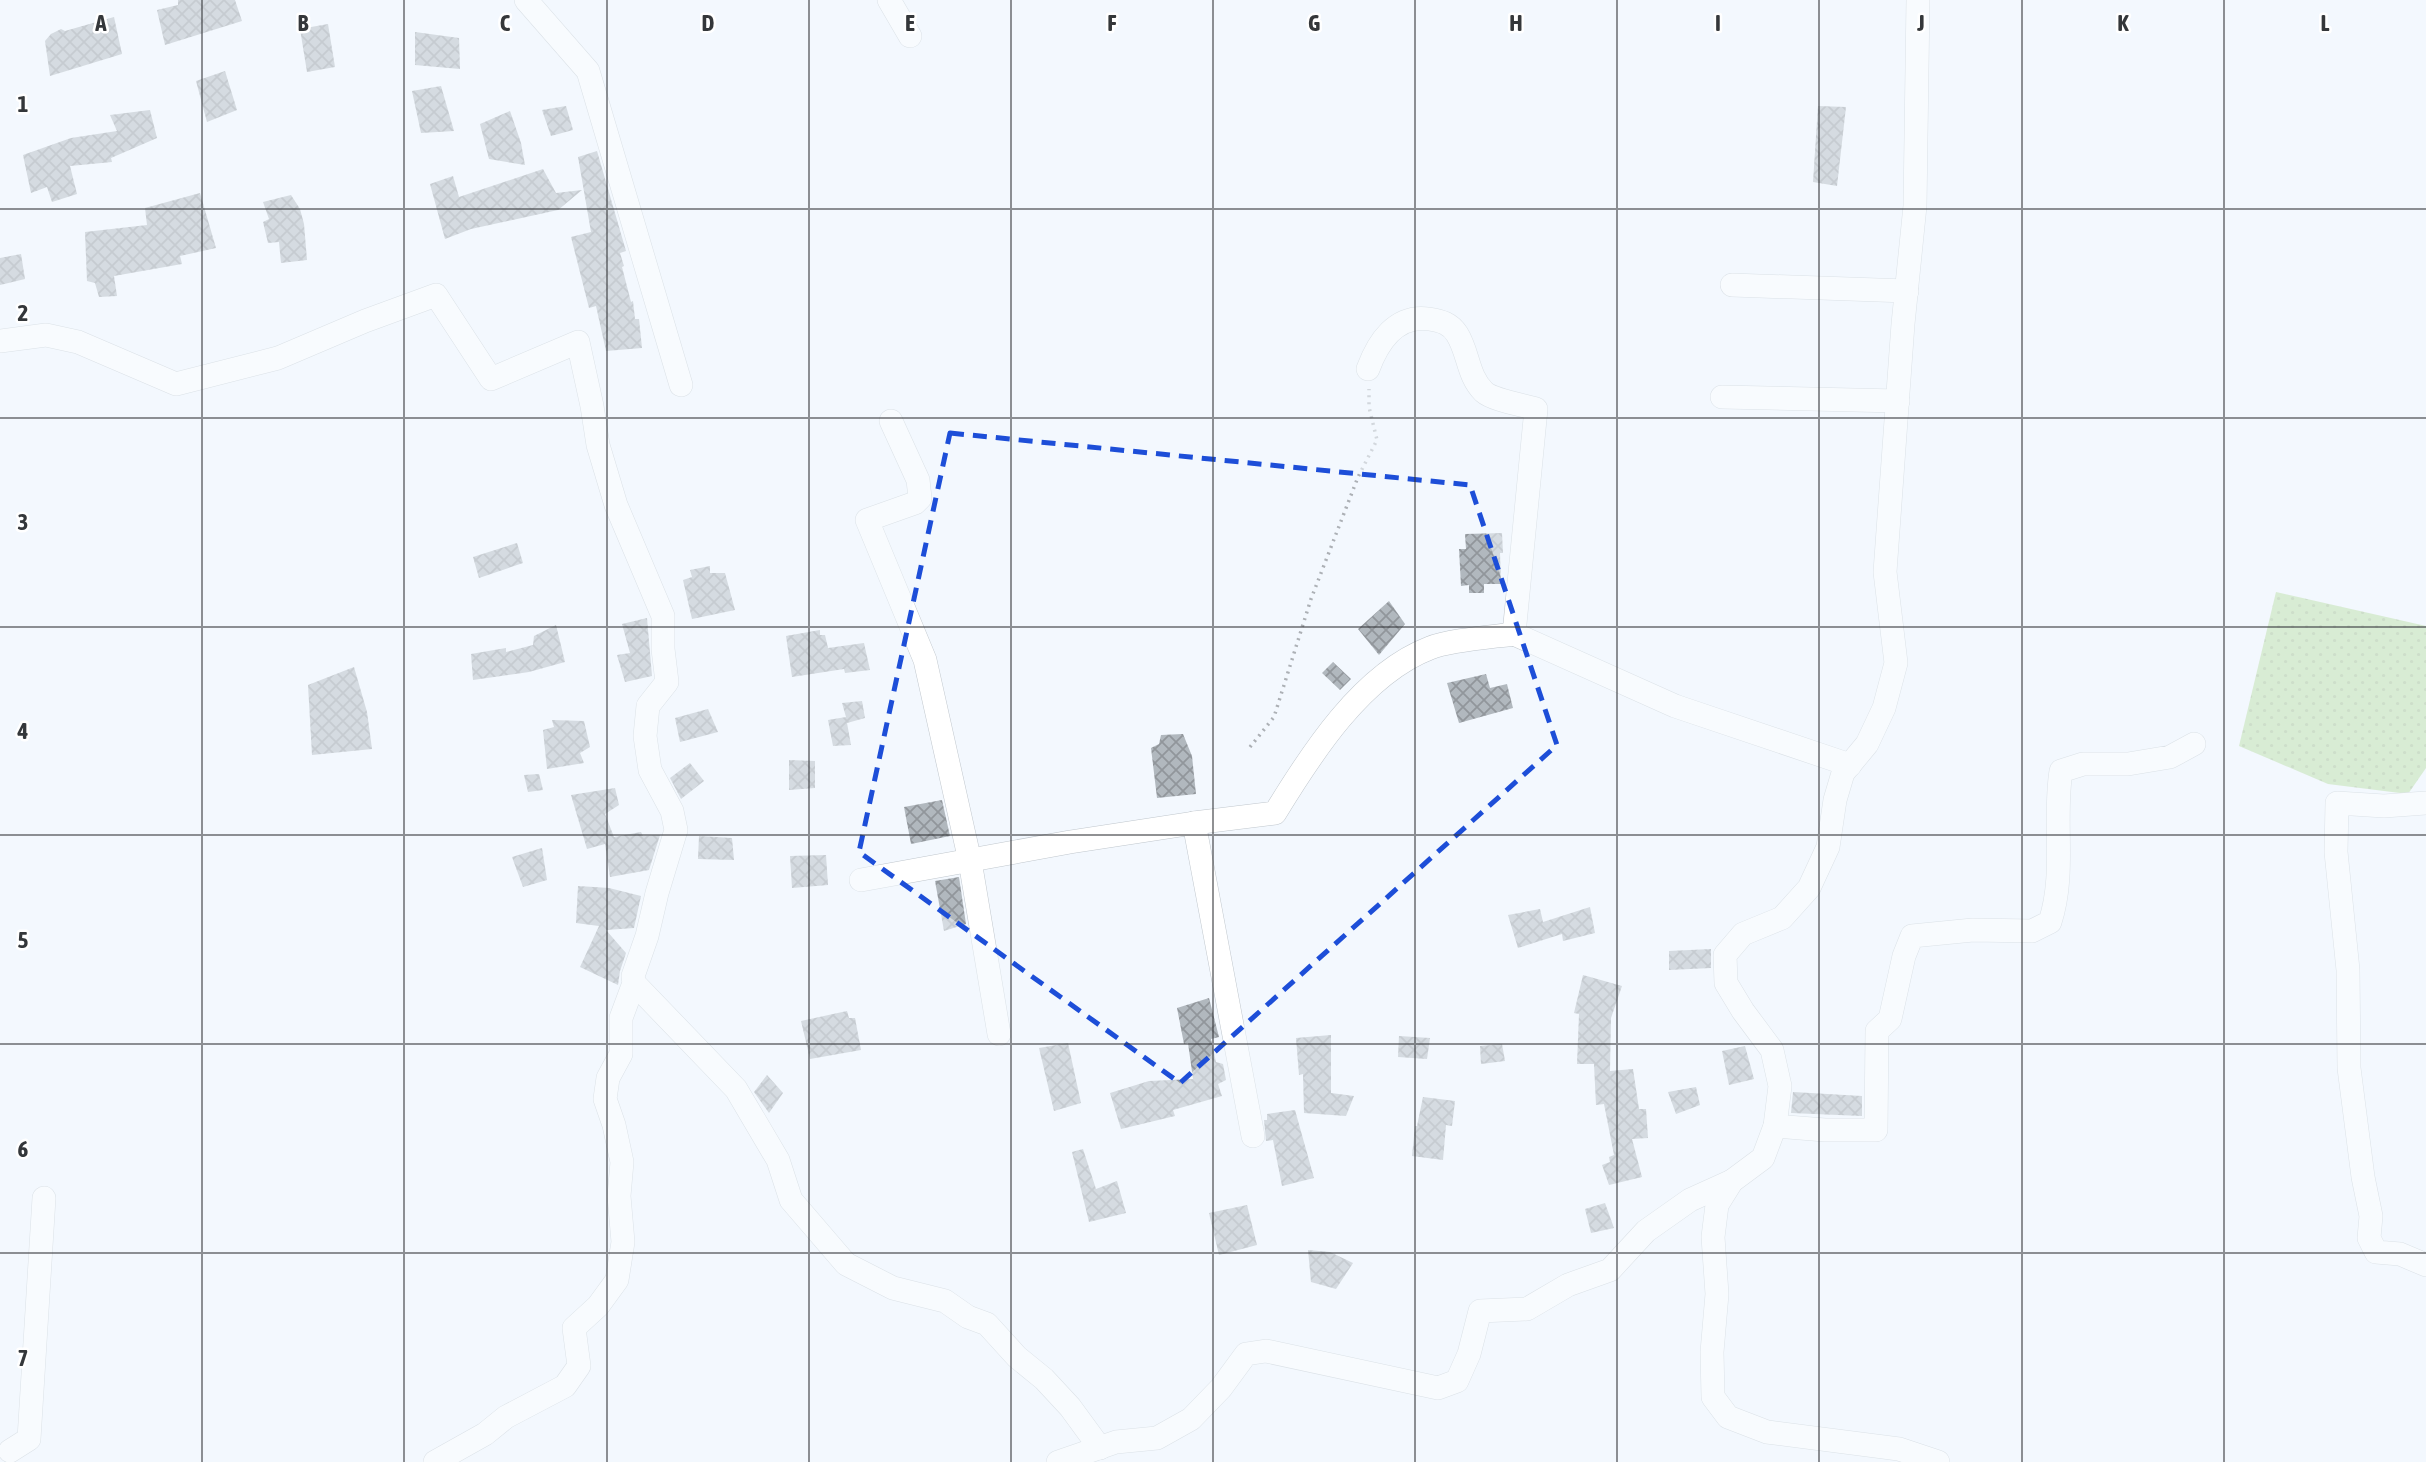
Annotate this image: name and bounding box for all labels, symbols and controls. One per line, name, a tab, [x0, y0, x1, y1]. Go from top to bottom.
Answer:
text: A	[94, 10, 107, 36]
text: B	[298, 10, 309, 36]
text: C	[500, 10, 511, 36]
text: D	[702, 10, 715, 36]
text: E	[905, 10, 915, 36]
text: F	[1107, 10, 1117, 36]
text: G	[1308, 10, 1320, 36]
text: H	[1509, 10, 1523, 36]
text: I	[1715, 10, 1721, 36]
text: J	[1916, 10, 1925, 36]
text: K	[2117, 10, 2129, 36]
text: L	[2321, 10, 2330, 36]
text: 1	[18, 91, 29, 117]
text: 2	[18, 300, 28, 326]
text: 3	[18, 509, 28, 535]
text: 4	[17, 718, 29, 744]
text: 5	[18, 927, 29, 953]
text: 6	[18, 1136, 29, 1162]
text: 7	[18, 1345, 28, 1371]

